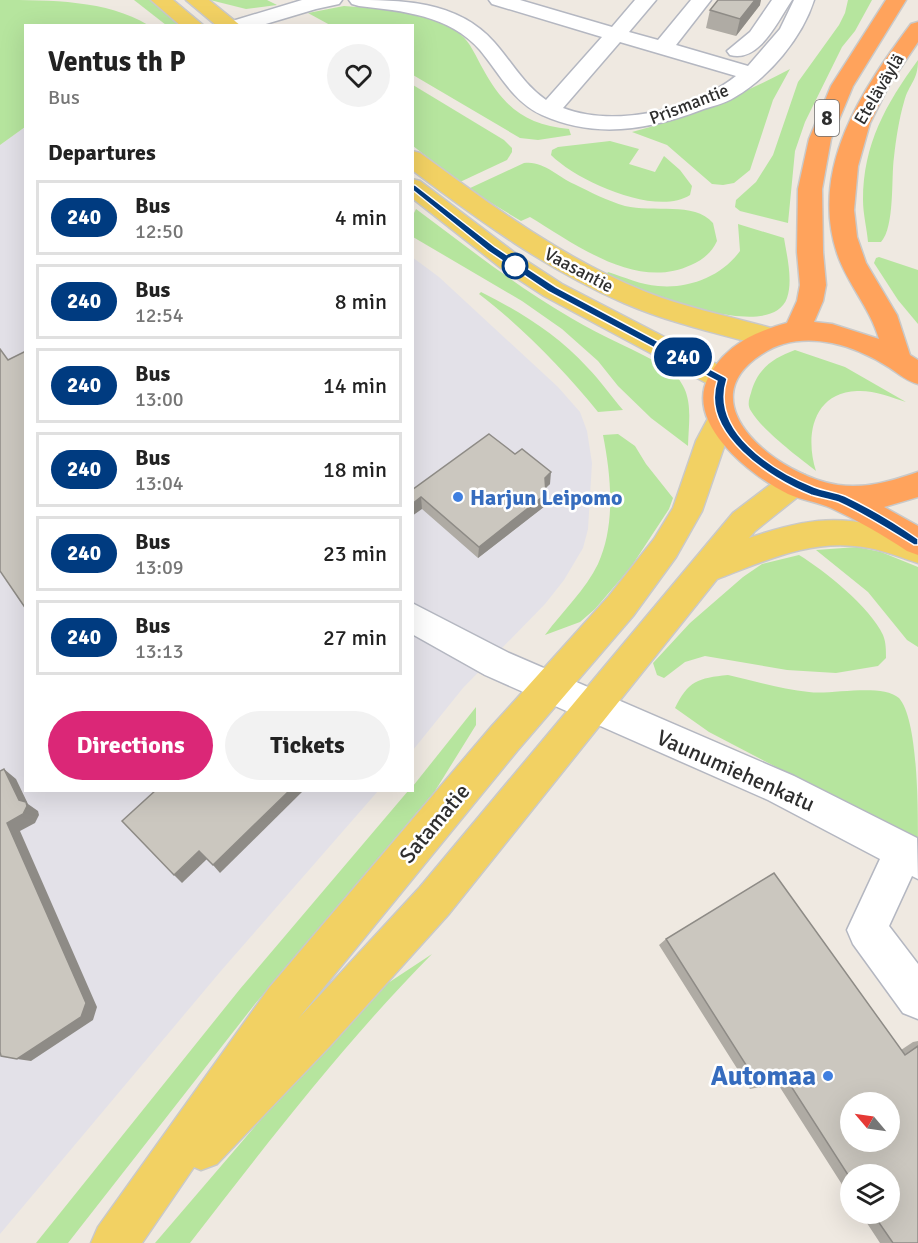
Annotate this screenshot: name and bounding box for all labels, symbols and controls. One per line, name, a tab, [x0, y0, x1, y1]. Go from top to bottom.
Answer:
button: heart	[327, 44, 390, 107]
text: Ventus th P	[48, 45, 186, 79]
street label: Eteläväylä	[849, 49, 909, 129]
street label: Prismantie	[646, 79, 732, 129]
text: Bus	[48, 85, 80, 110]
road number: 8	[815, 100, 839, 136]
text: Departures	[48, 139, 156, 166]
text: Bus	[135, 192, 170, 219]
text: 240	[67, 204, 101, 230]
text: 4 min	[335, 204, 387, 231]
text: 12:50	[135, 219, 184, 244]
street label: Vaasantie	[541, 243, 617, 297]
unlabelled marker	[502, 253, 528, 279]
text: Bus	[135, 276, 170, 303]
text: 240	[67, 288, 101, 314]
text: 8 min	[335, 288, 387, 315]
text: 12:54	[135, 303, 184, 328]
line badge: 240	[648, 338, 718, 376]
text: 240	[666, 344, 700, 370]
text: Bus	[135, 360, 170, 387]
text: 240	[67, 372, 101, 398]
text: 14 min	[323, 372, 387, 399]
text: 13:00	[135, 387, 184, 412]
text: Bus	[135, 444, 170, 471]
text: 240	[67, 456, 101, 482]
text: 18 min	[323, 456, 387, 483]
text: 13:04	[135, 471, 184, 496]
place label: Harjun Leipomo	[470, 484, 623, 511]
marker: Harjun Leipomo	[451, 490, 465, 504]
text: Bus	[135, 528, 170, 555]
text: 240	[67, 540, 101, 566]
text: 23 min	[323, 540, 387, 567]
text: 13:09	[135, 555, 184, 580]
text: Bus	[135, 612, 170, 639]
text: 240	[67, 624, 101, 650]
text: 27 min	[323, 624, 387, 651]
text: 13:13	[135, 639, 184, 664]
button: Directions	[48, 711, 213, 780]
button: Tickets	[225, 711, 390, 780]
street label: Vaunumiehenkatu	[653, 724, 819, 817]
street label: Satamatie	[393, 778, 475, 868]
place label: Automaa	[711, 1060, 816, 1093]
marker: Automaa	[821, 1069, 835, 1083]
north arrow	[840, 1092, 900, 1152]
map controls	[840, 1092, 900, 1224]
button: layers	[840, 1164, 900, 1224]

